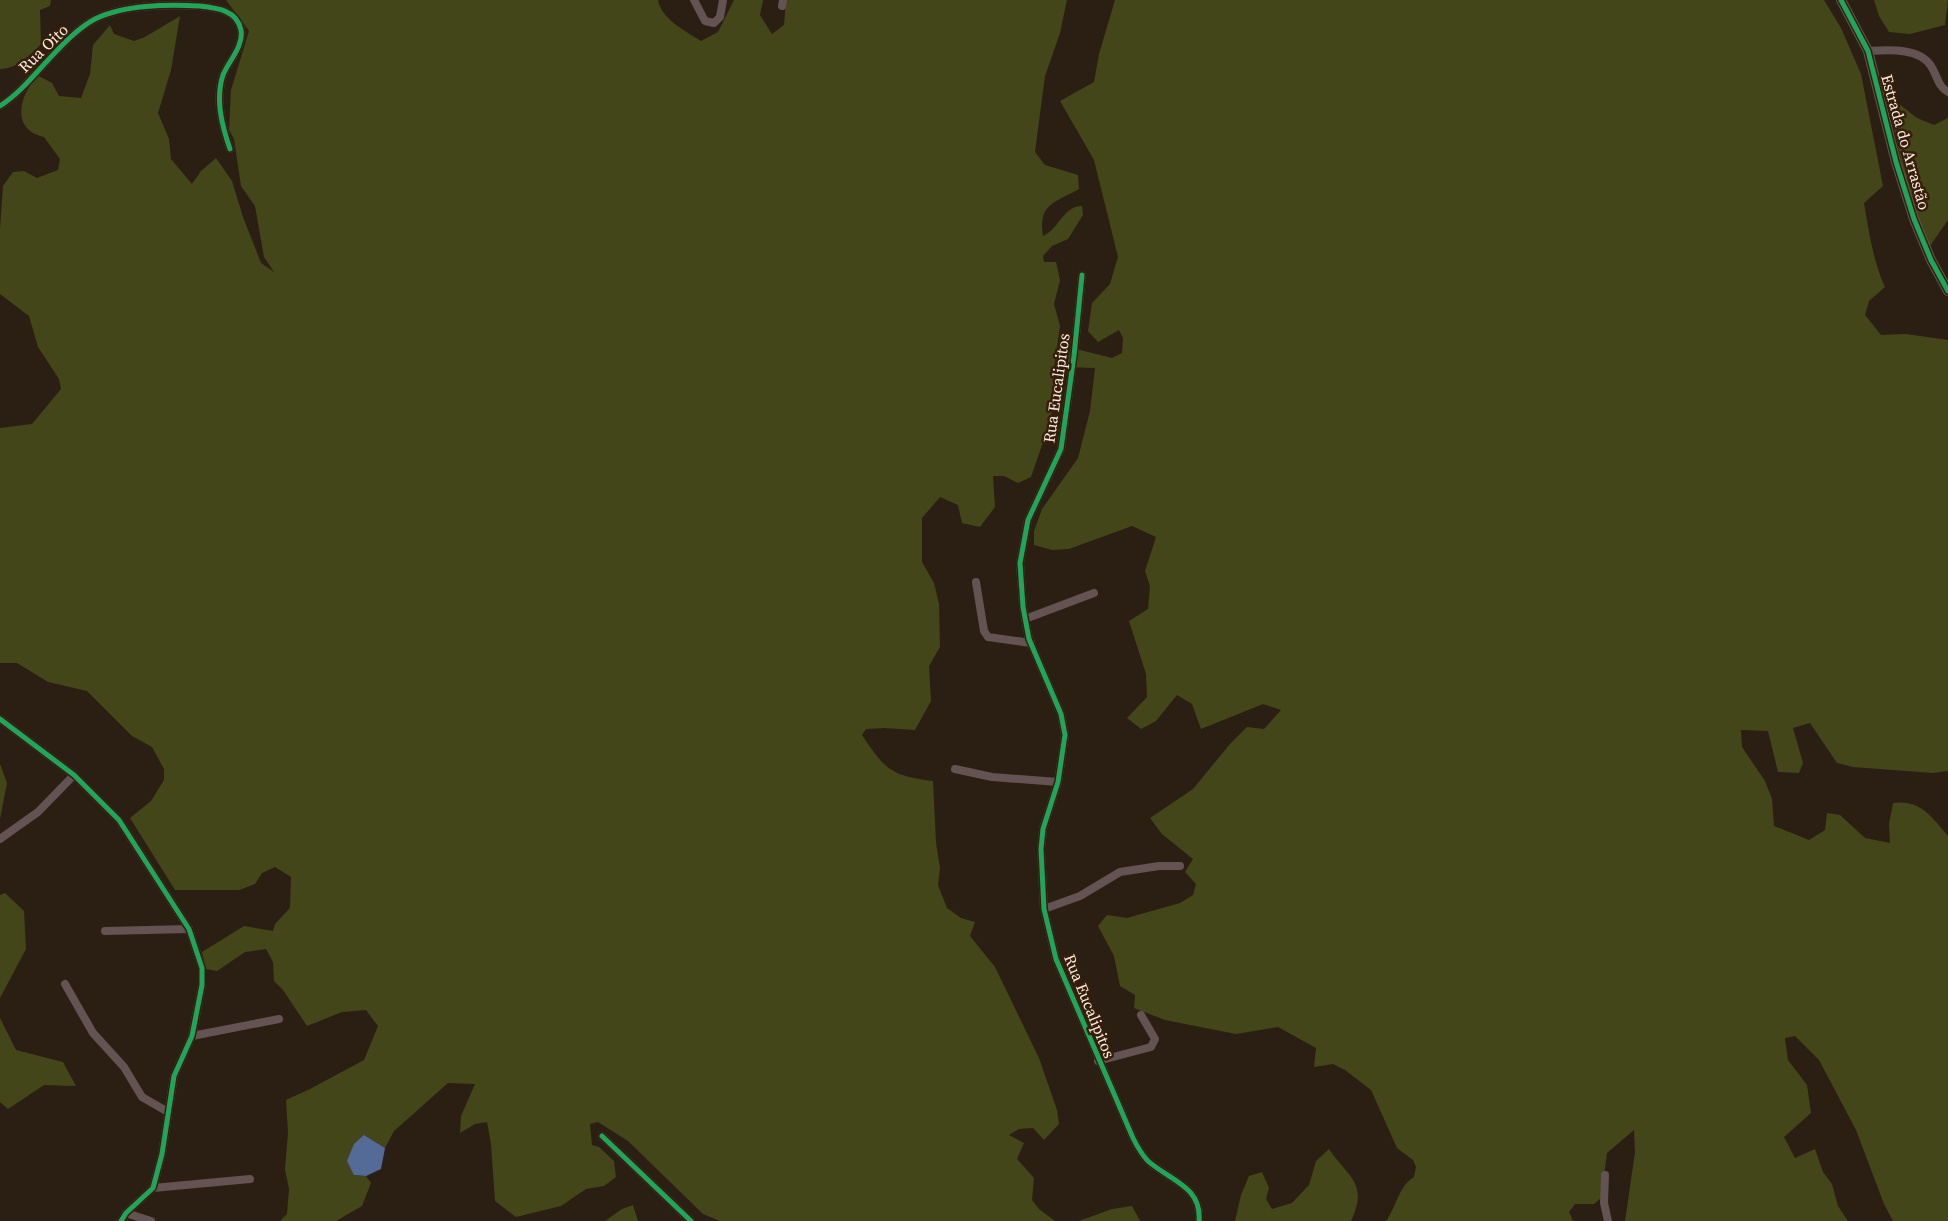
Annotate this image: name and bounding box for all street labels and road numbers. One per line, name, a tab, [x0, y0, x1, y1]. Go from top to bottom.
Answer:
street label: Rua Oito	[13, 19, 73, 77]
street label: Estrada do Arrastão	[1876, 72, 1936, 213]
street label: Rua Eucalipitos	[1037, 332, 1075, 444]
street label: Rua Eucalipitos	[1059, 951, 1121, 1061]

